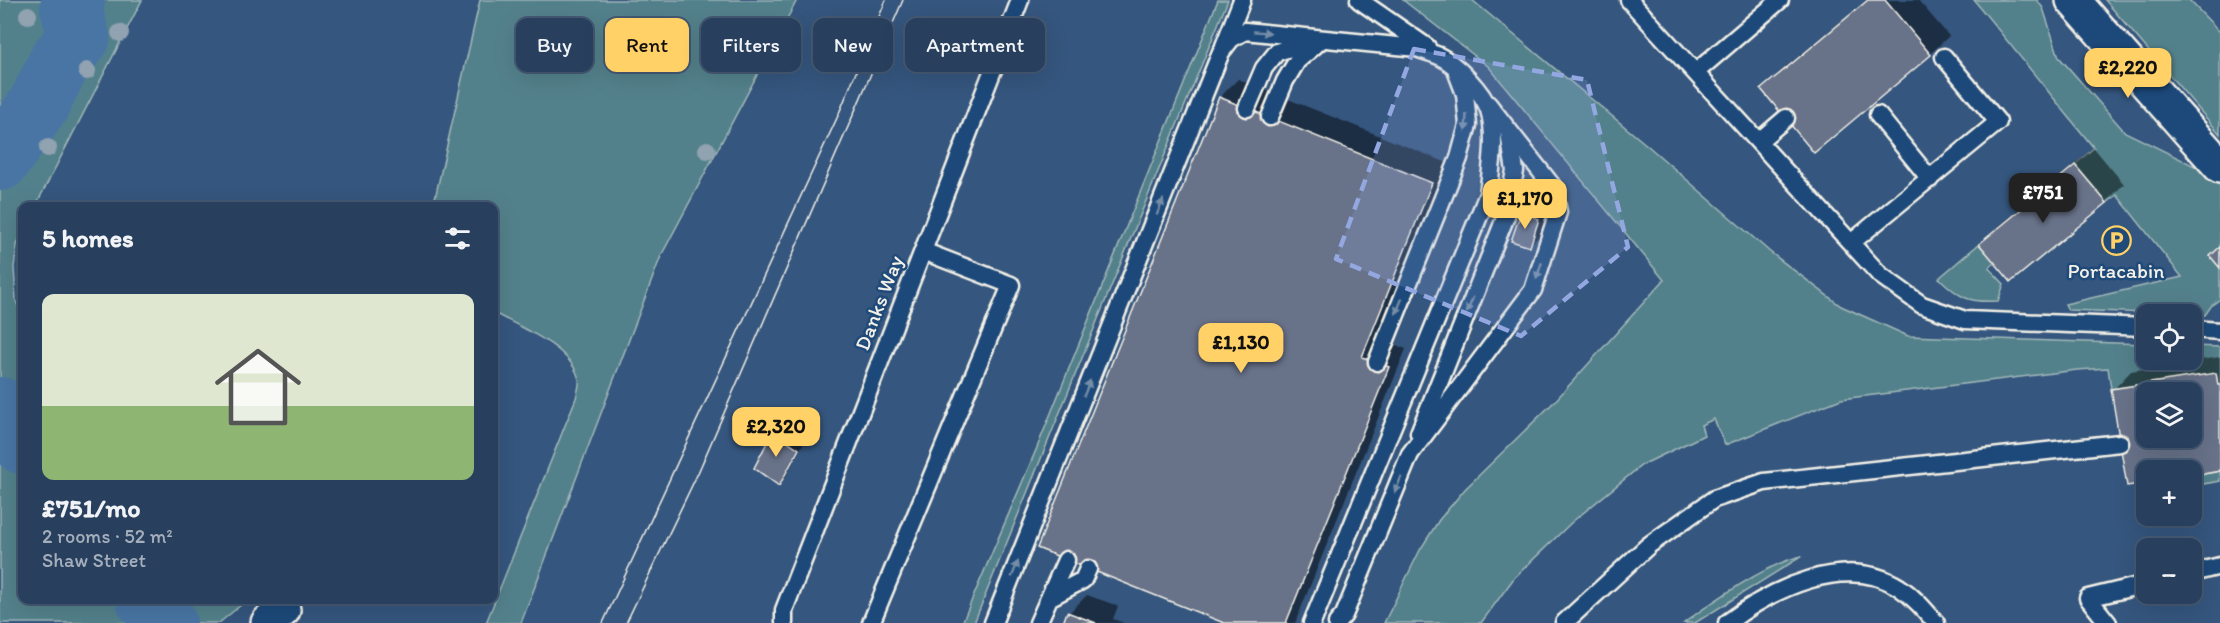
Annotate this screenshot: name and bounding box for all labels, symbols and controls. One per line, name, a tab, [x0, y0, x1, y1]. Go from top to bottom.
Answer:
chip: Buy	[516, 18, 593, 72]
chip: Rent	[605, 18, 689, 72]
chip: Filters	[701, 18, 801, 72]
chip: New	[813, 18, 893, 72]
chip: Apartment	[905, 18, 1045, 72]
one-way arrow	[1253, 28, 1272, 37]
pin: £2,220	[2079, 48, 2177, 99]
text: £2,220	[2098, 55, 2158, 79]
one-way arrow	[1462, 114, 1471, 133]
pin: £751	[2007, 173, 2079, 224]
pin: £1,170	[1476, 179, 1574, 230]
text: £751	[2023, 180, 2063, 204]
text: £1,170	[1497, 186, 1553, 210]
one-way arrow	[1155, 197, 1165, 215]
text: 5 homes	[42, 222, 134, 254]
icon: filters	[441, 222, 474, 255]
parking icon: Portacabin	[2100, 224, 2132, 256]
street label: Danks Way	[849, 252, 908, 354]
place label: Portacabin	[2068, 258, 2164, 283]
one-way arrow	[1534, 262, 1543, 280]
one-way arrow	[1465, 296, 1475, 314]
one-way arrow	[1394, 297, 1404, 315]
map controls	[2136, 304, 2202, 604]
button: locate	[2136, 304, 2202, 370]
pin: £1,130	[1192, 323, 1290, 374]
text: £1,130	[1212, 330, 1270, 354]
icon: home	[204, 333, 312, 441]
one-way arrow	[1082, 378, 1092, 396]
button: layers	[2136, 382, 2202, 448]
pin: £2,320	[727, 407, 825, 458]
text: £2,320	[746, 414, 806, 438]
button: +	[2136, 460, 2202, 526]
one-way arrow	[1393, 476, 1403, 494]
text: £751/mo	[42, 492, 141, 524]
text: 2 rooms · 52 m²	[42, 524, 173, 548]
button: −	[2136, 538, 2202, 604]
text: Shaw Street	[42, 548, 146, 572]
one-way arrow	[1010, 559, 1020, 577]

